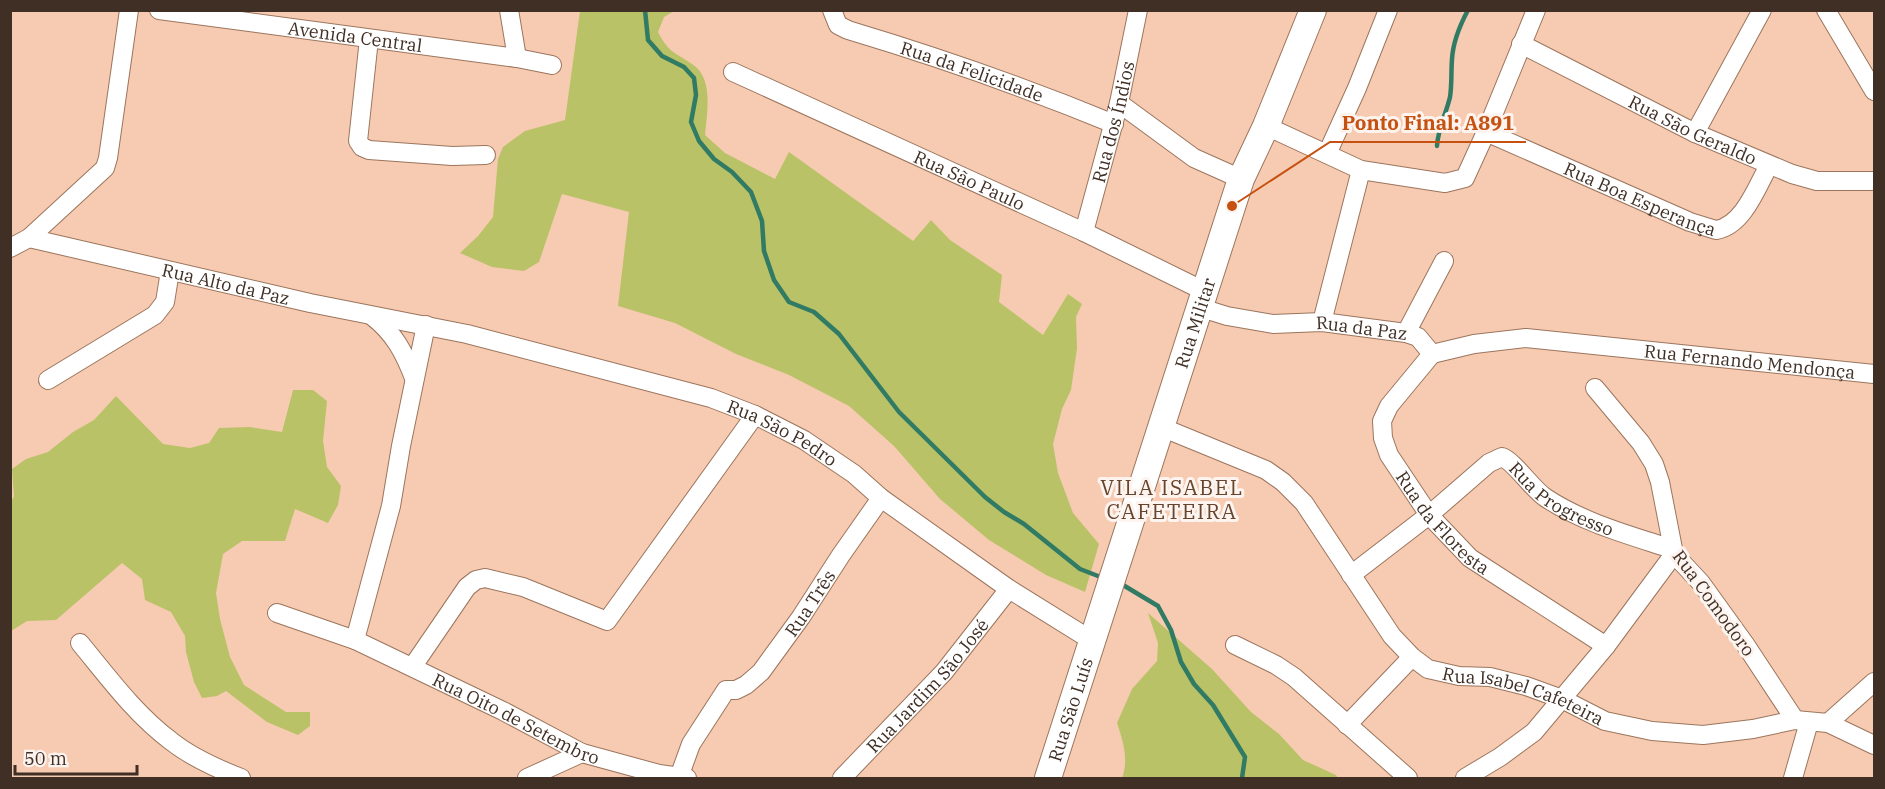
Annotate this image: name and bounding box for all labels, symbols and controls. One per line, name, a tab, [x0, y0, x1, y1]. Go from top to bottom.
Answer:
street label: Avenida Central	[287, 16, 424, 57]
street label: Rua da Felicidade	[898, 36, 1047, 107]
street label: Rua dos Índios	[1086, 59, 1139, 185]
street label: Rua São Geraldo	[1625, 90, 1760, 169]
callout: Ponto Final: A891	[1330, 104, 1526, 142]
text: Ponto Final: A891	[1342, 109, 1514, 136]
street label: Rua São Paulo	[910, 145, 1029, 215]
street label: Rua Boa Esperança	[1560, 156, 1719, 241]
street label: Rua Alto da Paz	[160, 258, 292, 309]
street label: Rua Militar	[1169, 275, 1220, 371]
street label: Rua da Paz	[1315, 310, 1409, 345]
street label: Rua Fernando Mendonça	[1643, 339, 1857, 384]
street label: Rua São Pedro	[724, 394, 842, 471]
street label: Rua Progresso	[1504, 456, 1617, 541]
street label: Rua da Floresta	[1391, 466, 1494, 579]
district label: VILA ISABEL CAFETEIRA	[1100, 473, 1244, 525]
street label: Rua Comodoro	[1668, 545, 1760, 661]
street label: Rua Três	[779, 565, 840, 641]
street label: Rua Jardim São José	[861, 614, 993, 757]
street label: Rua São Luís	[1043, 655, 1098, 764]
street label: Rua Isabel Cafeteira	[1440, 661, 1608, 730]
street label: Rua Oito de Setembro	[429, 668, 602, 769]
scale bar	[15, 738, 136, 776]
text: 50 m	[24, 747, 67, 770]

